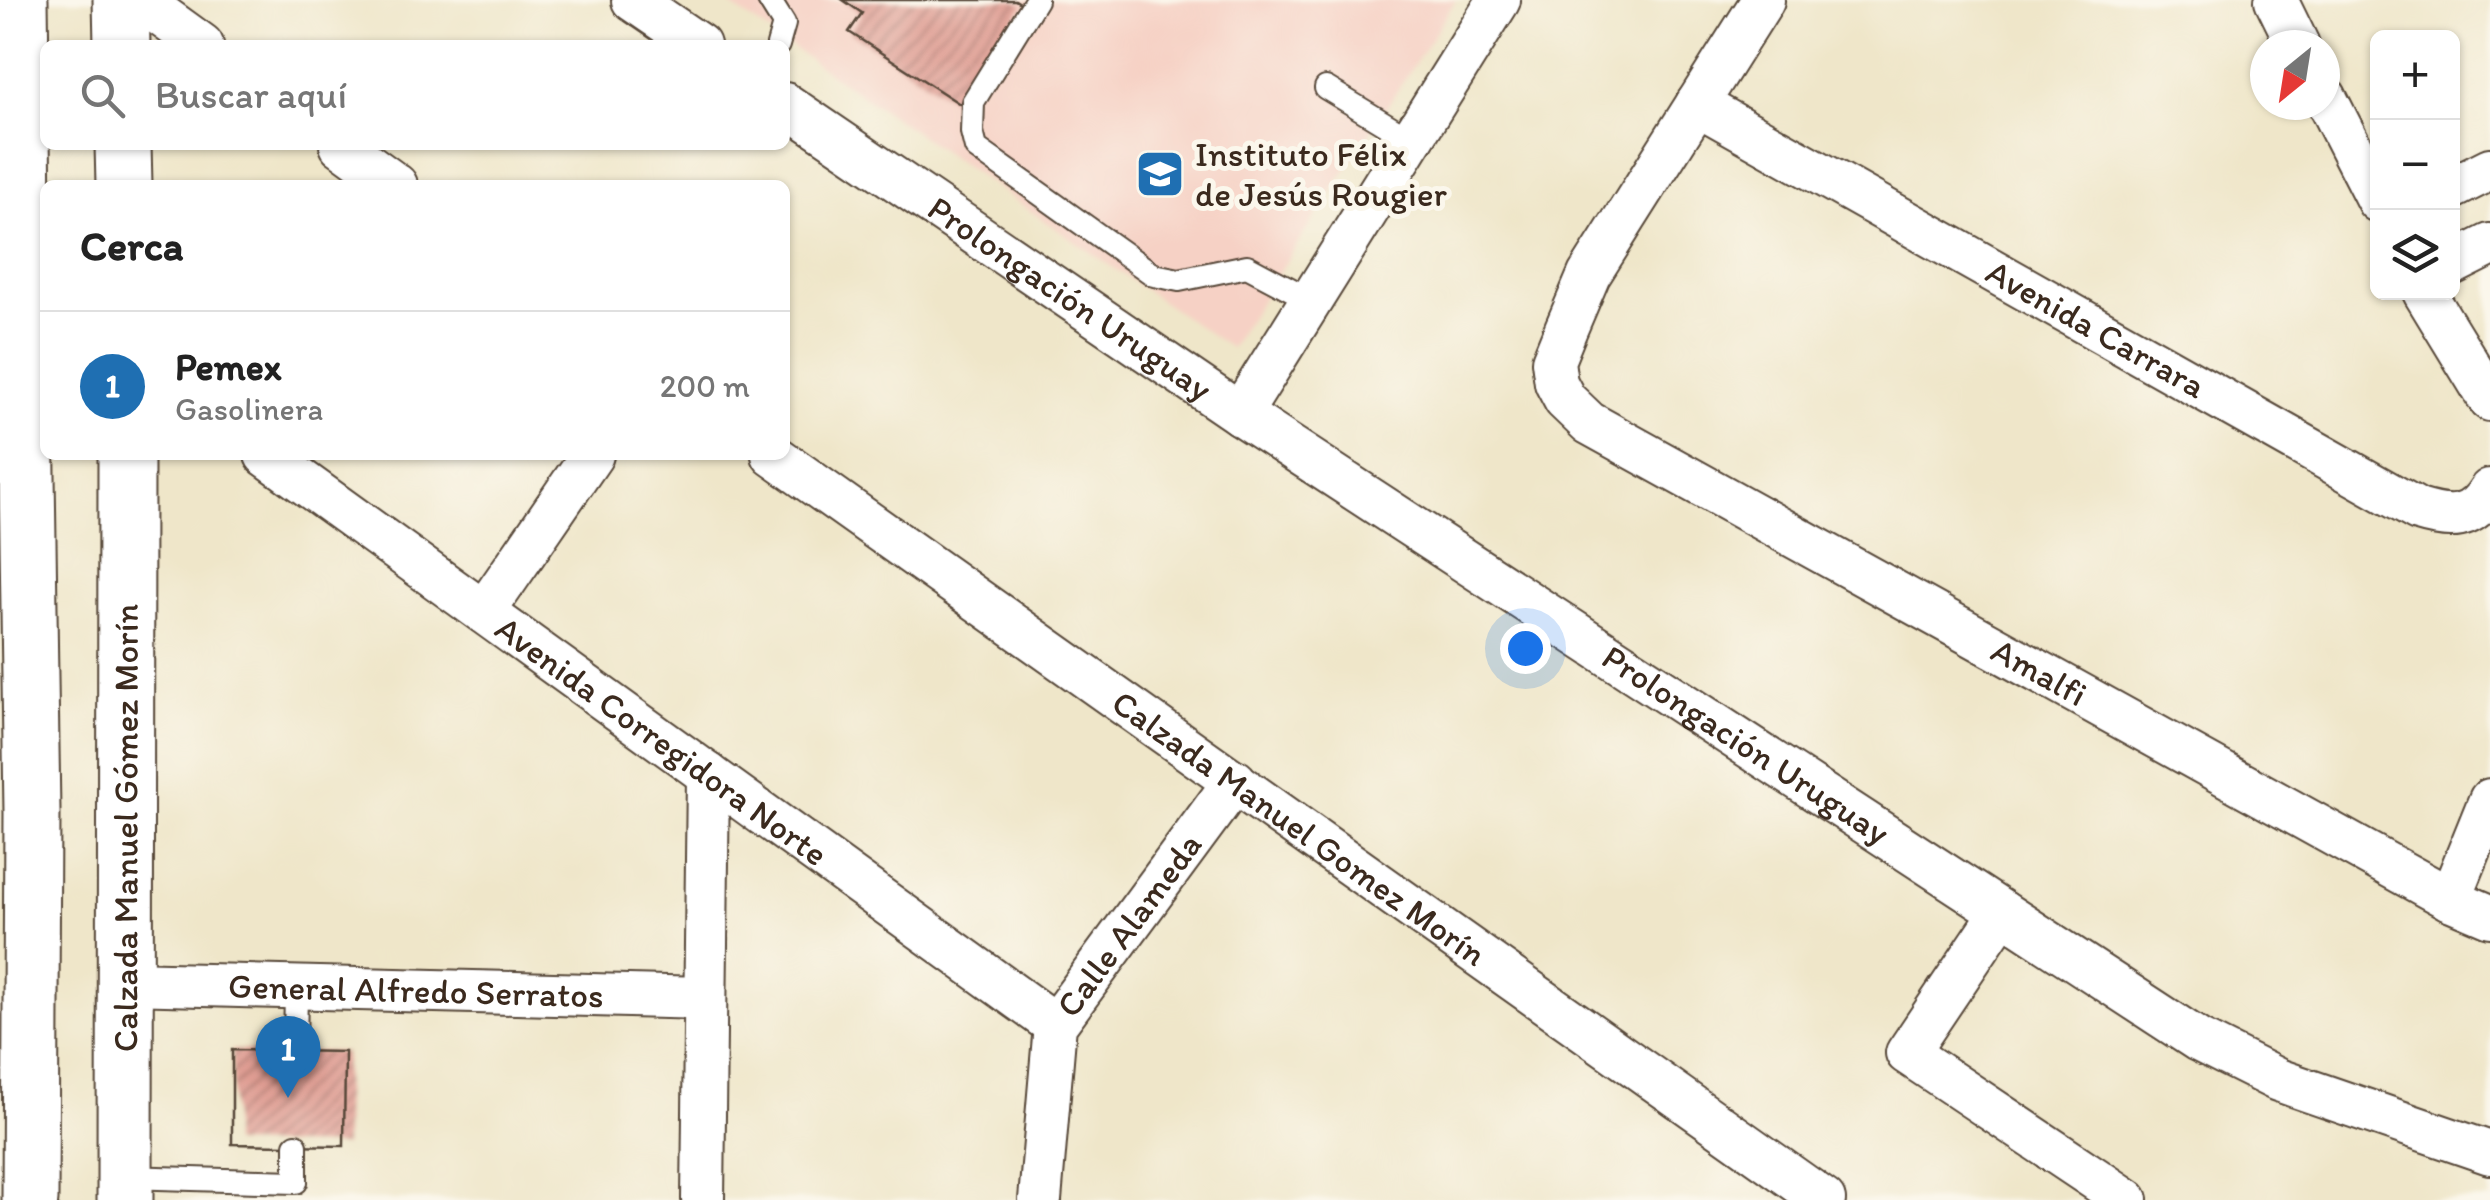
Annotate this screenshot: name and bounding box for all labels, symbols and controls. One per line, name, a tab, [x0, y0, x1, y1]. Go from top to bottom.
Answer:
north arrow	[2250, 30, 2340, 120]
map controls	[2370, 30, 2460, 300]
button: +	[2370, 30, 2460, 120]
search box	[40, 40, 790, 150]
icon: search	[75, 68, 130, 123]
text: Buscar aquí	[155, 72, 347, 118]
button: −	[2370, 120, 2460, 210]
place label: Instituto Félix de Jesús Rougier	[1195, 133, 1447, 215]
school or university icon: Instituto Félix de Jesús Rougier	[1134, 148, 1186, 200]
street label: Prolongación Uruguay	[920, 187, 1220, 410]
button: layers	[2370, 210, 2460, 300]
text: Cerca	[80, 220, 184, 271]
street label: Avenida Carrara	[1979, 250, 2213, 407]
text: Pemex	[175, 344, 282, 390]
text: 1	[105, 367, 120, 405]
text: 200 m	[660, 367, 750, 405]
text: Gasolinera	[175, 390, 323, 428]
street label: Calzada Manuel Gómez Morín	[104, 604, 147, 1052]
street label: Avenida Corregidora Norte	[487, 607, 836, 875]
your location	[1500, 623, 1551, 674]
street label: Amalfi	[1985, 629, 2094, 715]
street label: Prolongación Uruguay	[1595, 636, 1898, 854]
street label: Calzada Manuel Gomez Morín	[1104, 681, 1494, 975]
street label: Calle Alameda	[1047, 825, 1210, 1025]
street label: General Alfredo Serratos	[228, 965, 604, 1016]
pin: 1	[256, 1016, 320, 1098]

